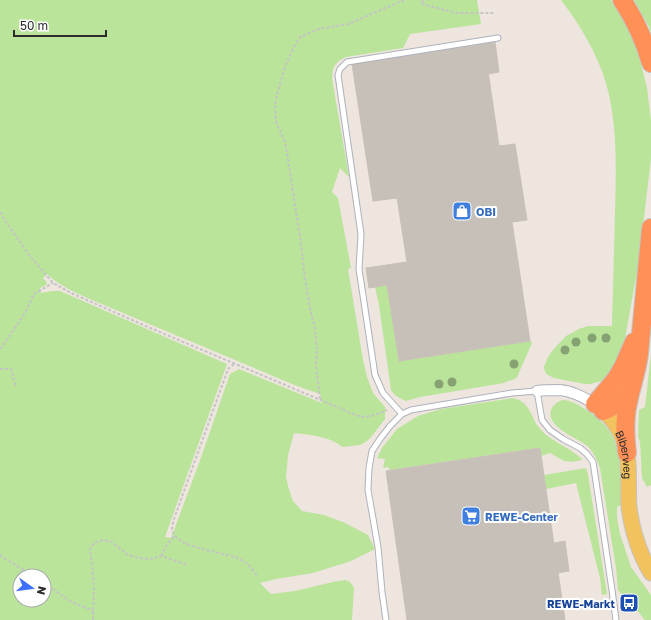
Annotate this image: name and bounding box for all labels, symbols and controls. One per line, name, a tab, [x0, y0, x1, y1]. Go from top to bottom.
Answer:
scale bar	[14, 12, 106, 38]
text: 50 m	[20, 18, 48, 33]
shop icon: OBI	[451, 200, 473, 222]
place label: OBI	[476, 205, 496, 218]
street label: Biberweg	[614, 428, 635, 479]
supermarket icon: REWE-Center	[460, 505, 482, 527]
place label: REWE-Center	[485, 510, 559, 523]
north arrow	[12, 568, 52, 608]
text: N	[35, 585, 50, 596]
bus stop icon: REWE-Markt	[618, 592, 640, 614]
place label: REWE-Markt	[547, 597, 616, 610]

